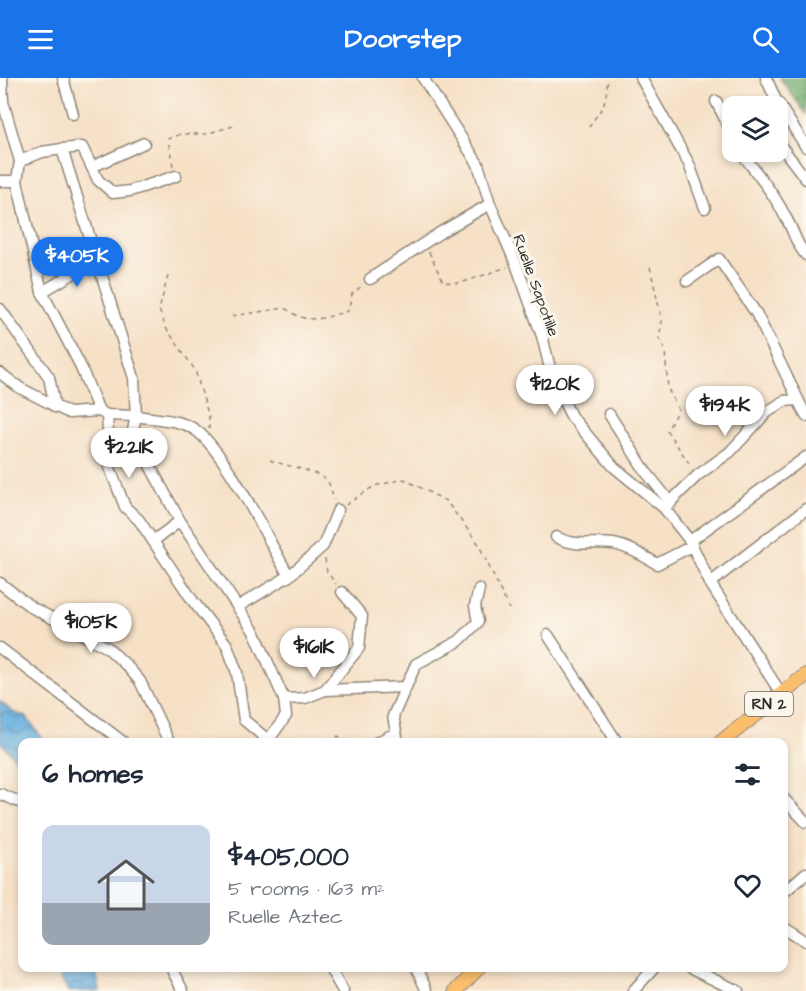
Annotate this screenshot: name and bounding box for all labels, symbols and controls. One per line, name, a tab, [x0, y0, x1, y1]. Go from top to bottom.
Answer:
text: Doorstep	[345, 20, 461, 58]
icon: menu	[24, 23, 57, 56]
icon: search	[749, 23, 782, 56]
map controls	[722, 96, 788, 162]
button: layers	[722, 96, 788, 162]
street label: Ruelle Sapotille	[507, 231, 565, 340]
pin: $405K	[35, 237, 119, 288]
text: $405K	[45, 242, 109, 270]
pin: $120K	[513, 365, 597, 416]
text: $120K	[530, 370, 580, 398]
pin: $194K	[683, 386, 767, 437]
text: $194K	[700, 391, 750, 419]
pin: $221K	[87, 428, 171, 479]
text: $221K	[105, 433, 153, 461]
pin: $105K	[49, 603, 133, 654]
text: $105K	[65, 608, 117, 636]
pin: $161K	[272, 628, 356, 679]
text: $161K	[294, 633, 334, 661]
road number: RN 2	[745, 692, 793, 716]
text: 6 homes	[42, 756, 144, 792]
icon: filters	[731, 758, 764, 791]
text: $405,000	[228, 839, 349, 875]
icon: home	[90, 849, 162, 921]
icon: heart	[731, 869, 764, 902]
text: 5 rooms · 163 m²	[228, 875, 384, 903]
text: Ruelle Aztec	[228, 903, 343, 931]

